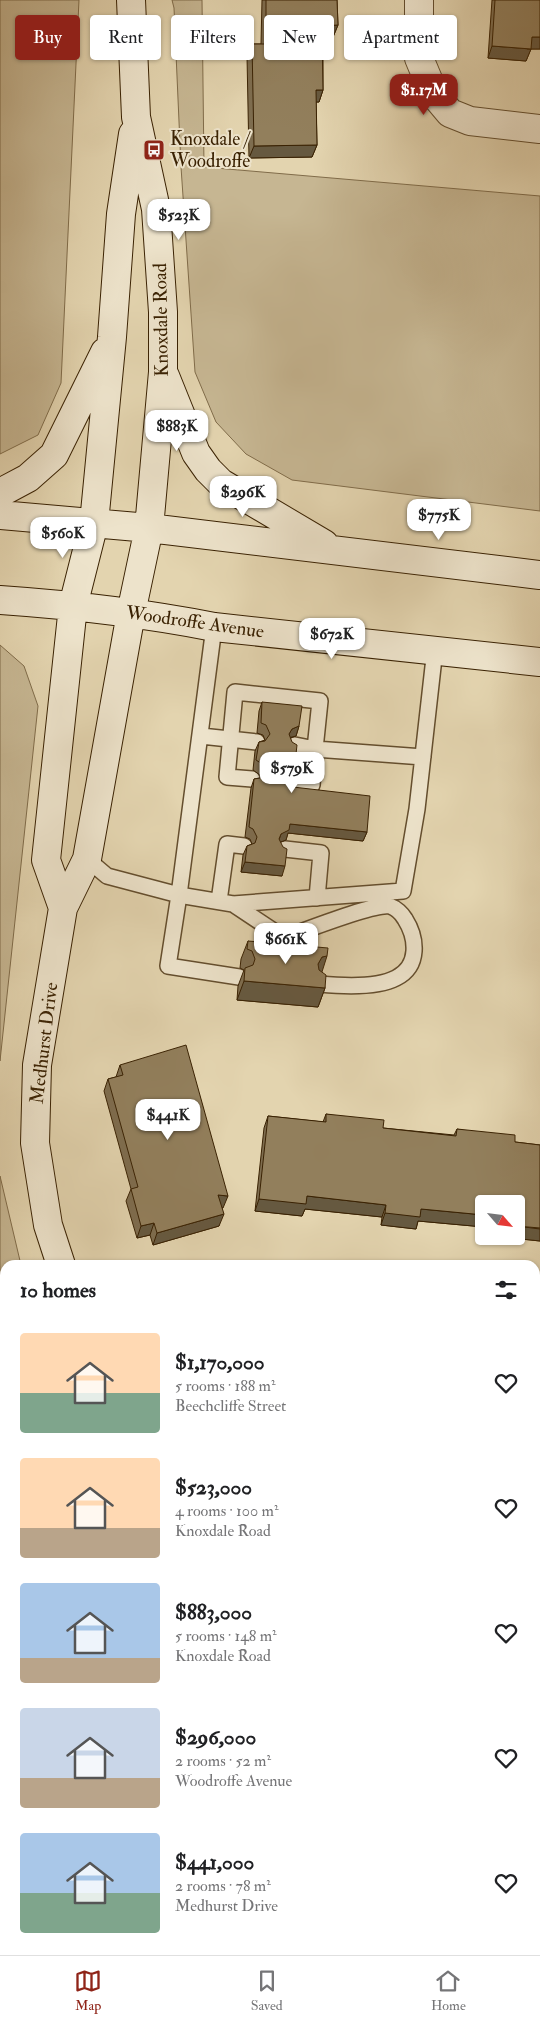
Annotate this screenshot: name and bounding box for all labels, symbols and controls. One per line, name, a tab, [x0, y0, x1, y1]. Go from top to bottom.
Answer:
chip: Buy	[15, 15, 80, 60]
chip: Rent	[90, 15, 161, 60]
chip: Filters	[171, 15, 254, 60]
chip: New	[264, 15, 334, 60]
chip: Apartment	[344, 15, 457, 60]
pin: $1.17M	[383, 74, 465, 116]
text: $1.17M	[401, 80, 447, 100]
place label: Knoxdale / Woodroffe	[169, 127, 251, 173]
bus stop icon: Knoxdale / Woodroffe	[142, 138, 166, 162]
pin: $523K	[144, 198, 214, 241]
text: $523K	[158, 205, 200, 225]
street label: Knoxdale Road	[148, 262, 174, 377]
pin: $883K	[142, 410, 212, 452]
text: $883K	[156, 416, 198, 436]
pin: $296K	[208, 476, 278, 518]
text: $296K	[221, 482, 265, 502]
pin: $775K	[404, 498, 474, 541]
text: $775K	[418, 505, 460, 525]
pin: $560K	[28, 516, 98, 559]
text: $560K	[41, 523, 85, 543]
street label: Woodroffe Avenue	[123, 600, 266, 644]
pin: $672K	[297, 618, 367, 660]
text: $672K	[310, 624, 354, 644]
pin: $579K	[257, 752, 327, 794]
text: $579K	[271, 758, 313, 778]
pin: $661K	[251, 922, 321, 965]
text: $661K	[265, 929, 307, 949]
street label: Medhurst Drive	[25, 981, 63, 1105]
pin: $441K	[133, 1098, 203, 1141]
text: $441K	[146, 1105, 190, 1125]
north arrow	[475, 1195, 525, 1245]
map controls	[475, 1195, 525, 1245]
icon: filters	[492, 1276, 520, 1304]
text: 10 homes	[20, 1277, 96, 1304]
text: $1,170,000	[175, 1349, 265, 1376]
icon: home	[60, 1353, 120, 1413]
icon: heart	[492, 1369, 520, 1397]
text: 5 rooms · 188 m²	[175, 1376, 276, 1396]
text: Beechcliffe Street	[175, 1396, 286, 1416]
text: $523,000	[175, 1474, 252, 1501]
icon: home	[60, 1478, 120, 1538]
icon: heart	[492, 1494, 520, 1522]
text: 4 rooms · 100 m²	[175, 1501, 278, 1521]
text: Knoxdale Road	[175, 1521, 271, 1541]
text: $883,000	[175, 1599, 252, 1626]
icon: home	[60, 1603, 120, 1663]
icon: heart	[492, 1619, 520, 1647]
text: 5 rooms · 148 m²	[175, 1626, 277, 1646]
text: Knoxdale Road	[175, 1646, 271, 1666]
text: $296,000	[175, 1724, 256, 1751]
icon: home	[60, 1728, 120, 1788]
icon: heart	[492, 1744, 520, 1772]
text: 2 rooms · 52 m²	[175, 1751, 271, 1771]
text: Woodroffe Avenue	[175, 1771, 292, 1791]
text: $441,000	[175, 1849, 254, 1876]
icon: home	[60, 1853, 120, 1913]
icon: heart	[492, 1869, 520, 1897]
text: 2 rooms · 78 m²	[175, 1876, 271, 1896]
text: Medhurst Drive	[175, 1896, 278, 1916]
tab: Map	[74, 1967, 102, 2014]
tab: Saved	[251, 1967, 283, 2014]
tab: Home	[431, 1967, 466, 2014]

